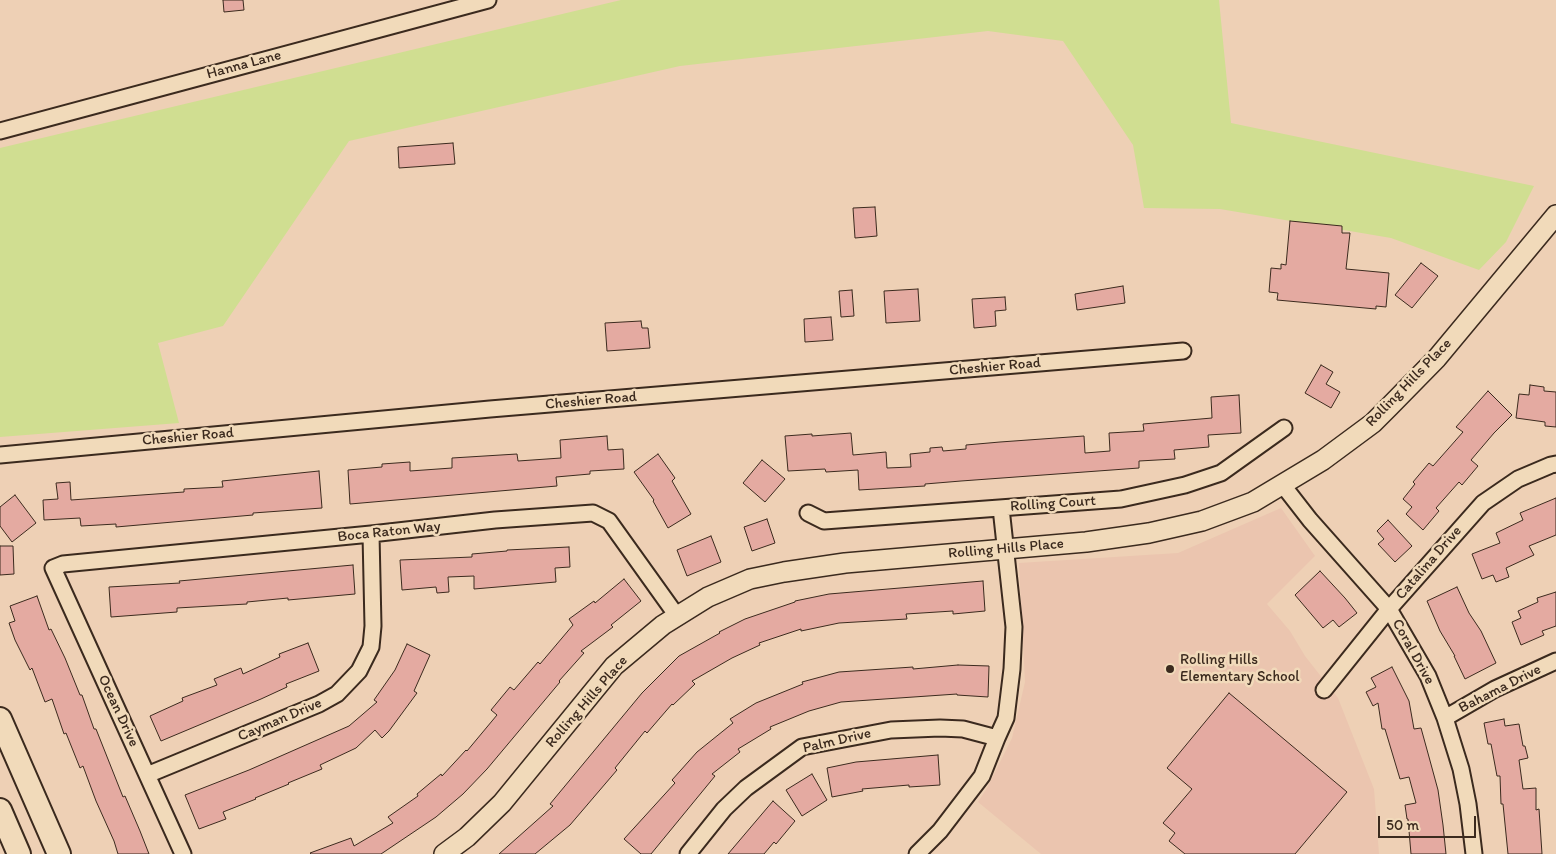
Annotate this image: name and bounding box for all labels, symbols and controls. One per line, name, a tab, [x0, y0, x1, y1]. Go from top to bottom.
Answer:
street label: Hanna Lane	[205, 46, 283, 84]
street label: Rolling Hills Place	[1362, 335, 1456, 431]
street label: Cheshier Road	[948, 354, 1042, 380]
street label: Cheshier Road	[544, 388, 638, 414]
street label: Cheshier Road	[141, 424, 235, 450]
street label: Rolling Court	[1010, 492, 1096, 516]
street label: Boca Raton Way	[337, 518, 441, 546]
street label: Catalina Drive	[1392, 522, 1466, 604]
street label: Rolling Hills Place	[947, 535, 1065, 563]
street label: Coral Drive	[1388, 616, 1438, 688]
place label: Rolling Hills Elementary School	[1180, 651, 1300, 686]
street label: Rolling Hills Place	[542, 652, 632, 752]
street label: Bahama Drive	[1456, 661, 1544, 717]
marker: Rolling Hills Elementary School	[1164, 663, 1176, 675]
street label: Ocean Drive	[93, 672, 143, 750]
street label: Cayman Drive	[235, 694, 325, 746]
street label: Palm Drive	[801, 724, 873, 758]
scale bar	[1381, 806, 1478, 838]
text: 50 m	[1386, 816, 1419, 834]

